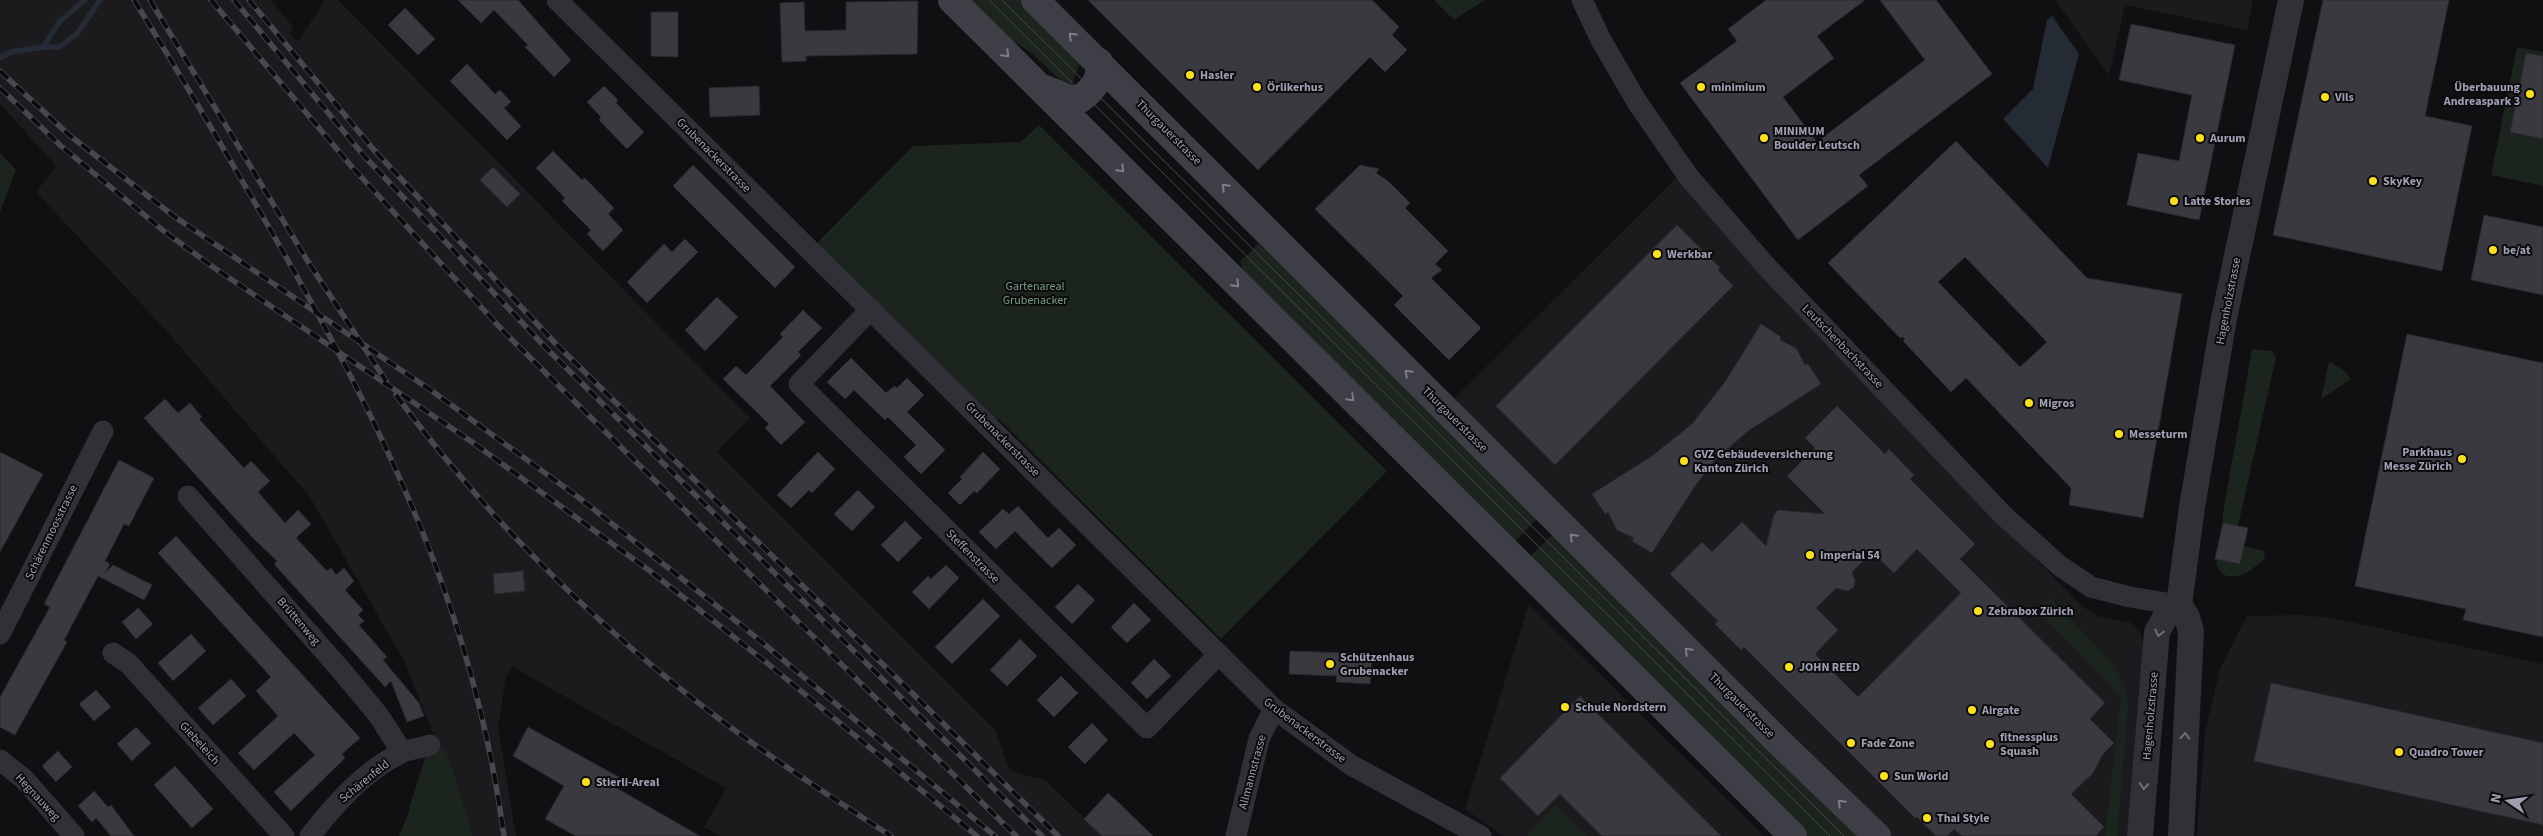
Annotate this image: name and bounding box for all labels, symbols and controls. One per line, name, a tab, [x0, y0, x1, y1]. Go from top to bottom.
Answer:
one-way arrow	[1069, 33, 1078, 42]
one-way arrow	[1000, 48, 1009, 57]
place label: Hasler	[1200, 67, 1234, 84]
marker: Hasler	[1184, 69, 1196, 81]
place label: Örlikerhus	[1267, 79, 1323, 96]
place label: minimium	[1711, 79, 1765, 96]
place label: Überbauung Andreaspark 3	[2443, 79, 2521, 110]
marker: Örlikerhus	[1251, 81, 1263, 93]
marker: minimium	[1695, 81, 1707, 93]
marker: Überbauung Andreaspark 3	[2524, 88, 2536, 100]
place label: Vils	[2334, 89, 2354, 106]
marker: Vils	[2319, 91, 2331, 103]
street label: Thurgauerstrasse	[1132, 96, 1205, 169]
street label: Grubenackerstrasse	[673, 114, 755, 197]
place label: MINIMUM Boulder Leutsch	[1774, 123, 1860, 154]
place label: Aurum	[2209, 130, 2246, 147]
marker: MINIMUM Boulder Leutsch	[1758, 132, 1770, 144]
marker: Aurum	[2194, 132, 2206, 144]
one-way arrow	[1115, 163, 1124, 172]
place label: SkyKey	[2383, 173, 2423, 190]
marker: SkyKey	[2367, 175, 2379, 187]
one-way arrow	[1222, 184, 1231, 193]
place label: Latte Stories	[2184, 193, 2251, 210]
marker: Latte Stories	[2168, 195, 2180, 207]
place label: be/at	[2503, 242, 2531, 259]
marker: be/at	[2487, 244, 2499, 256]
place label: Werkbar	[1667, 246, 1712, 263]
marker: Werkbar	[1651, 248, 1663, 260]
street label: Hagenholzstrasse	[2212, 256, 2245, 346]
park label: Gartenareal Grubenacker	[1003, 278, 1068, 309]
one-way arrow	[1230, 278, 1239, 287]
street label: Leutschenbachstrasse	[1798, 301, 1887, 392]
one-way arrow	[1405, 370, 1414, 379]
street label: Thurgauerstrasse	[1418, 383, 1491, 456]
one-way arrow	[1346, 392, 1355, 401]
place label: Migros	[2039, 395, 2074, 412]
marker: Migros	[2023, 397, 2035, 409]
street label: Grubenackerstrasse	[962, 398, 1044, 481]
place label: Messeturm	[2129, 426, 2188, 443]
marker: Messeturm	[2113, 428, 2125, 440]
place label: Parkhaus Messe Zürich	[2384, 444, 2452, 475]
place label: GVZ Gebäudeversicherung Kanton Zürich	[1694, 446, 1833, 477]
marker: Parkhaus Messe Zürich	[2456, 453, 2468, 465]
marker: GVZ Gebäudeversicherung Kanton Zürich	[1678, 455, 1690, 467]
street label: Schärenmoosstrasse	[21, 482, 82, 583]
street label: Steffenstrasse	[942, 526, 1003, 587]
one-way arrow	[1570, 534, 1579, 543]
place label: Imperial 54	[1820, 547, 1881, 564]
marker: Imperial 54	[1804, 549, 1816, 561]
street label: Brüttenweg	[273, 594, 324, 649]
place label: Zebrabox Zürich	[1988, 603, 2074, 620]
marker: Zebrabox Zürich	[1972, 605, 1984, 617]
one-way arrow	[2154, 628, 2165, 637]
one-way arrow	[1685, 648, 1694, 657]
place label: Schützenhaus Grubenacker	[1340, 649, 1414, 680]
marker: Schützenhaus Grubenacker	[1324, 658, 1336, 670]
place label: JOHN REED	[1799, 659, 1860, 676]
marker: JOHN REED	[1783, 661, 1795, 673]
street label: Thurgauerstrasse	[1705, 669, 1778, 742]
street label: Hagenholzstrasse	[2138, 671, 2163, 761]
street label: Grubenackerstrasse	[1260, 694, 1350, 767]
place label: Schule Nordstern	[1575, 699, 1667, 716]
marker: Schule Nordstern	[1559, 701, 1571, 713]
place label: Airgate	[1981, 702, 2020, 719]
marker: Airgate	[1966, 704, 1978, 716]
street label: Giebeleich	[176, 718, 224, 769]
place label: fitnessplus Squash	[2000, 729, 2058, 760]
one-way arrow	[2180, 732, 2191, 740]
street label: Allmannstrasse	[1234, 733, 1271, 811]
place label: Fade Zone	[1861, 735, 1915, 752]
marker: Fade Zone	[1845, 737, 1857, 749]
marker: fitnessplus Squash	[1984, 738, 1996, 750]
place label: Quadro Tower	[2409, 744, 2484, 761]
marker: Quadro Tower	[2393, 746, 2405, 758]
street label: Schärenfeld	[336, 756, 393, 807]
place label: Sun World	[1894, 768, 1948, 785]
street label: Hegnauweg	[11, 770, 64, 825]
marker: Sun World	[1878, 770, 1890, 782]
place label: Stierli-Areal	[596, 774, 660, 791]
marker: Stierli-Areal	[580, 776, 592, 788]
north arrow	[2483, 776, 2533, 826]
one-way arrow	[2139, 782, 2150, 790]
text: N	[2486, 792, 2507, 805]
one-way arrow	[1838, 800, 1847, 809]
place label: Thai Style	[1937, 810, 1989, 827]
marker: Thai Style	[1921, 812, 1933, 824]

